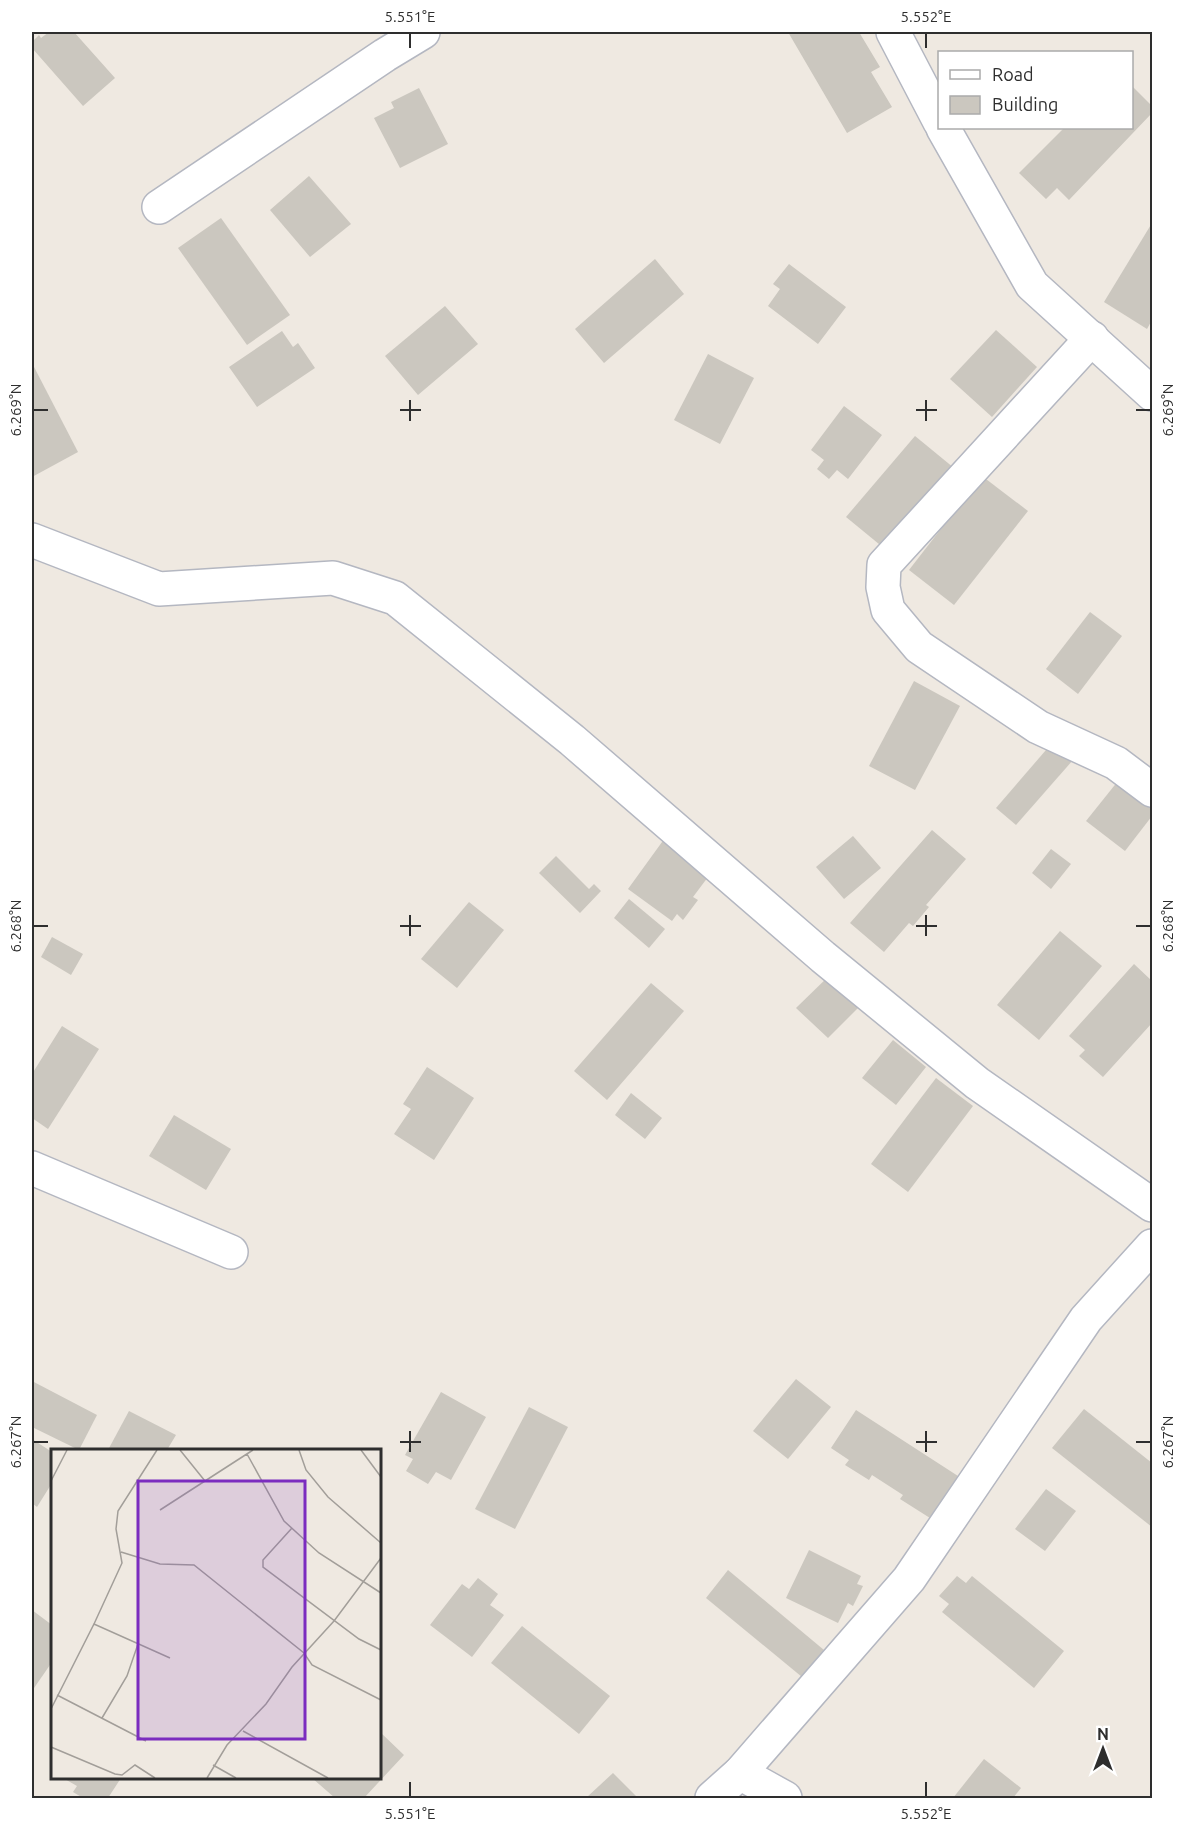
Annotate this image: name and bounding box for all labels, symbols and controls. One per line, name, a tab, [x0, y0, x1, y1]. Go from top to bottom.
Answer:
text: 5.551°E	[385, 8, 435, 25]
text: 5.552°E	[901, 8, 951, 25]
legend	[938, 51, 1133, 129]
text: Road	[992, 64, 1034, 84]
text: Building	[992, 94, 1058, 114]
text: 6.269°N	[7, 383, 24, 437]
text: 6.269°N	[1159, 383, 1176, 437]
text: 6.268°N	[7, 899, 24, 953]
text: 6.268°N	[1159, 899, 1176, 953]
text: 6.267°N	[7, 1415, 24, 1469]
text: 6.267°N	[1159, 1415, 1176, 1469]
inset map	[51, 1449, 381, 1779]
north arrow	[1073, 1719, 1133, 1779]
text: N	[1097, 1725, 1109, 1743]
text: 5.551°E	[385, 1805, 435, 1822]
text: 5.552°E	[901, 1805, 951, 1822]

